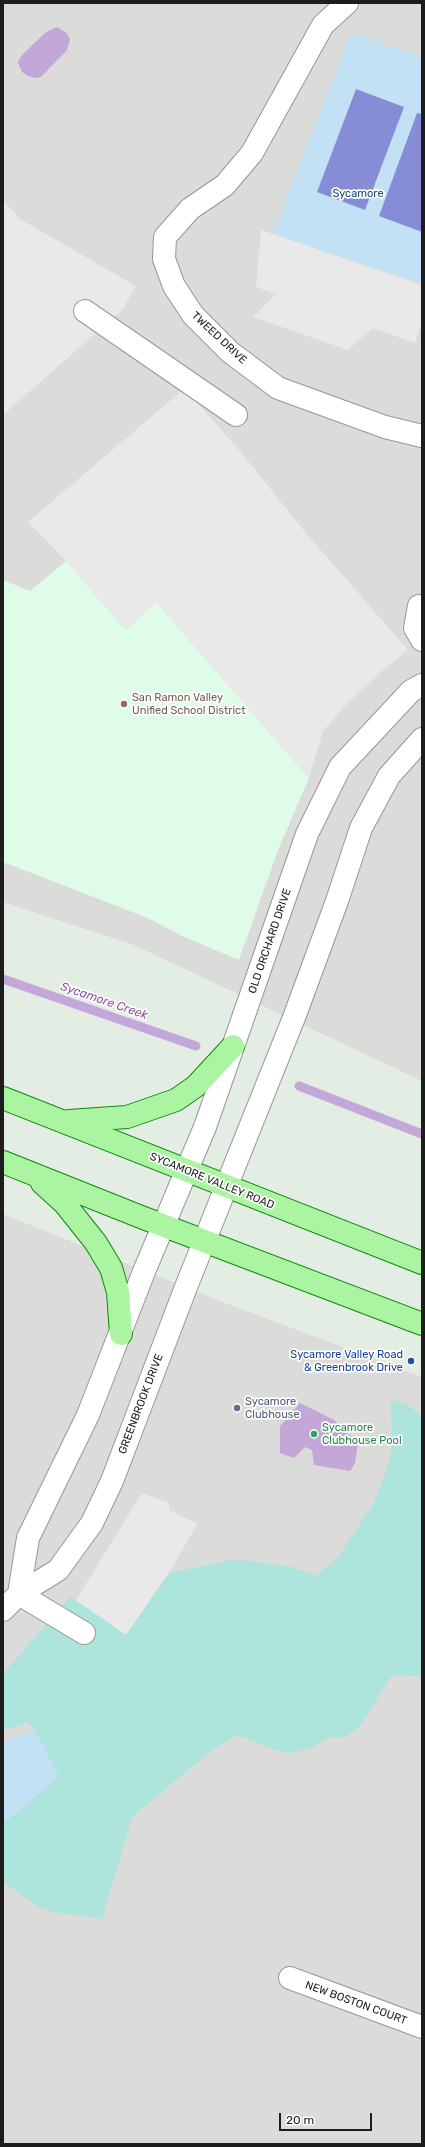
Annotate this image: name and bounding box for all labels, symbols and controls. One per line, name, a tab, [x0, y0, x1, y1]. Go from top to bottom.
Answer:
park label: Sycamore	[332, 187, 384, 201]
street label: TWEED DRIVE	[189, 309, 249, 367]
place label: San Ramon Valley Unified School District	[132, 691, 245, 717]
marker: San Ramon Valley Unified School District	[119, 699, 129, 709]
street label: OLD ORCHARD DRIVE	[246, 887, 294, 995]
water label: Sycamore Creek	[58, 979, 150, 1023]
street label: SYCAMORE VALLEY ROAD	[148, 1150, 276, 1212]
place label: Sycamore Valley Road & Greenbrook Drive	[290, 1348, 403, 1374]
street label: GREENBROOK DRIVE	[116, 1352, 166, 1456]
marker: Sycamore Valley Road & Greenbrook Drive	[406, 1356, 416, 1366]
place label: Sycamore Clubhouse	[245, 1395, 300, 1421]
marker: Sycamore Clubhouse	[232, 1403, 242, 1413]
place label: Sycamore Clubhouse Pool	[322, 1421, 402, 1447]
marker: Sycamore Clubhouse Pool	[309, 1429, 319, 1439]
street label: NEW BOSTON COURT	[303, 1978, 409, 2028]
scale bar	[281, 2105, 374, 2131]
text: 20 m	[286, 2113, 314, 2127]

